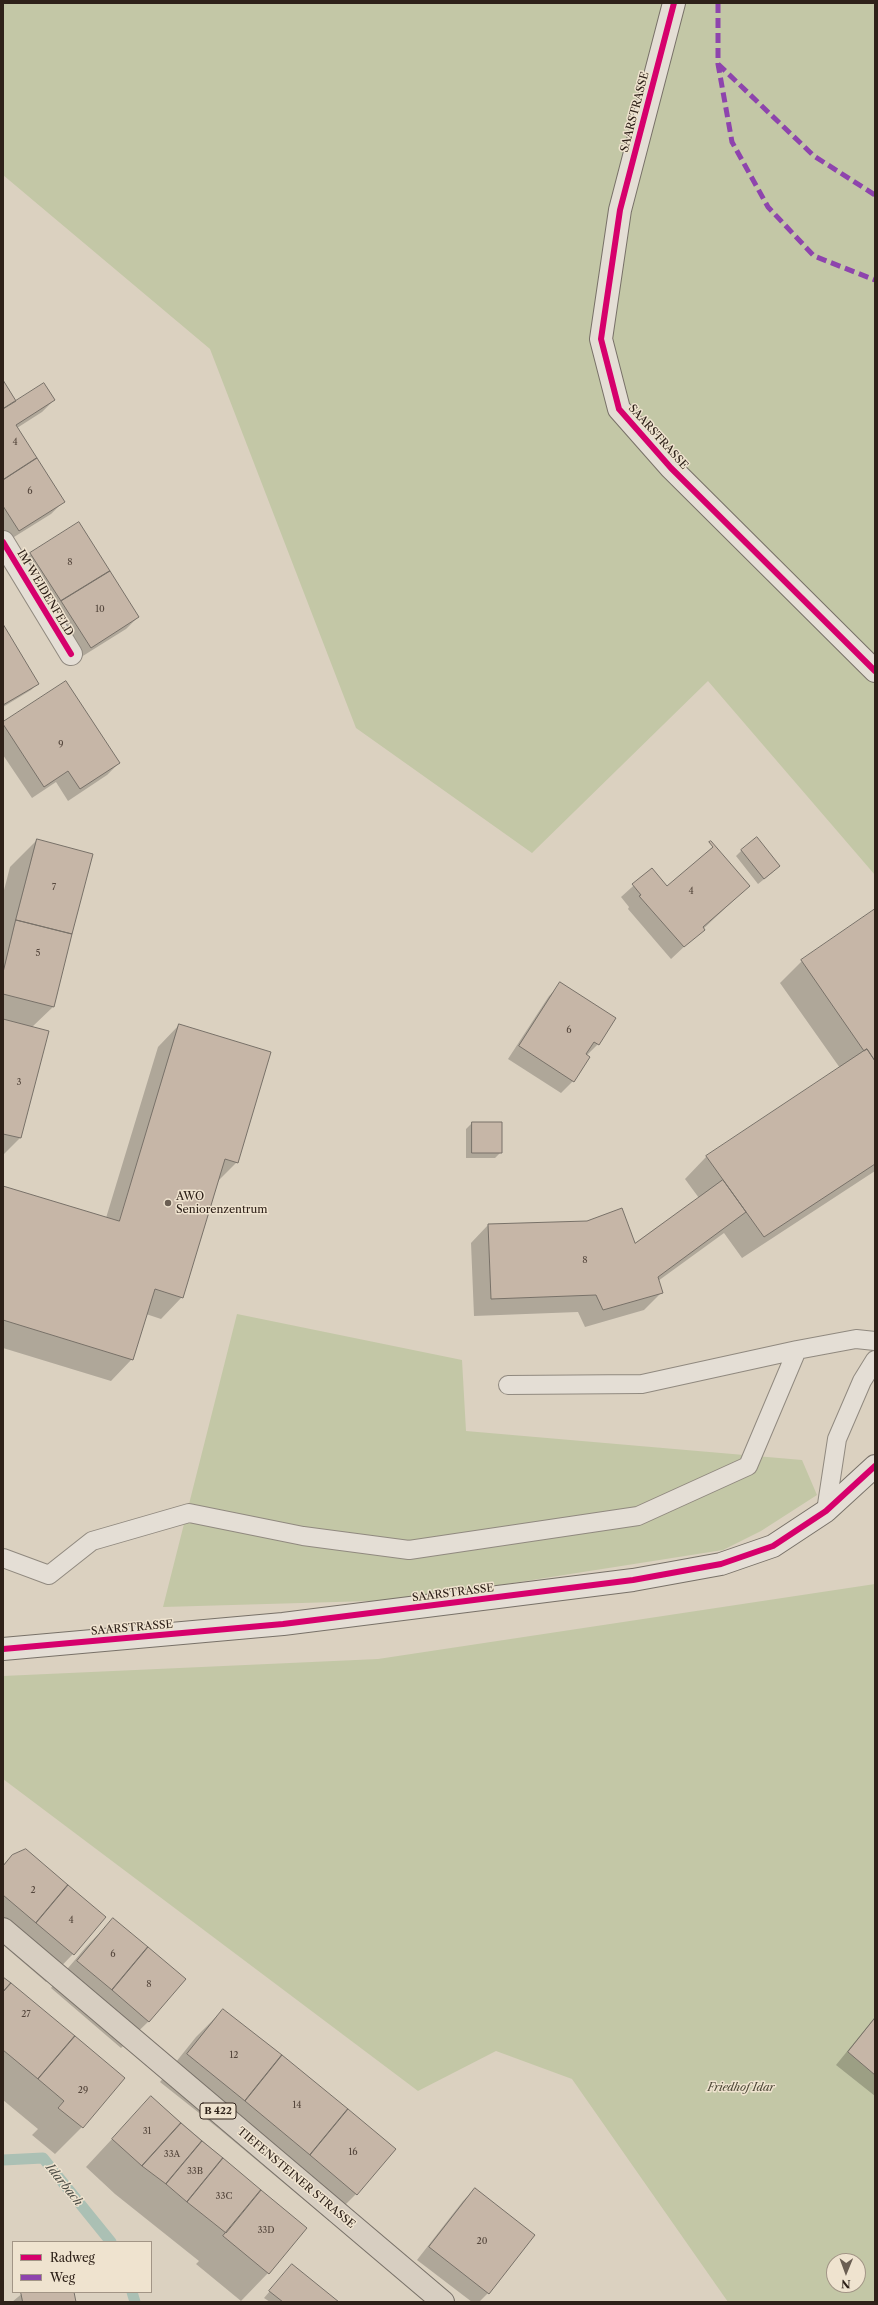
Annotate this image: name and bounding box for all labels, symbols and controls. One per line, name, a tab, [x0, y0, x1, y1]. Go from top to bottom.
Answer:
street label: SAARSTRASSE	[618, 70, 652, 154]
street label: SAARSTRASSE	[625, 402, 691, 472]
house number: 4	[12, 437, 18, 447]
house number: 6	[27, 486, 33, 496]
street label: IM WEIDENFELD	[14, 547, 76, 639]
house number: 8	[67, 557, 73, 567]
house number: 10	[95, 604, 105, 614]
house number: 9	[58, 739, 64, 749]
house number: 7	[52, 882, 56, 892]
house number: 4	[688, 886, 694, 896]
house number: 5	[36, 948, 40, 958]
house number: 6	[566, 1025, 572, 1035]
house number: 3	[17, 1077, 21, 1087]
place label: AWO Seniorenzentrum	[176, 1190, 268, 1216]
marker: AWO Seniorenzentrum	[163, 1198, 173, 1208]
house number: 8	[582, 1255, 588, 1265]
street label: SAARSTRASSE	[411, 1581, 495, 1605]
street label: SAARSTRASSE	[90, 1618, 174, 1638]
house number: 2	[30, 1885, 36, 1895]
house number: 4	[68, 1915, 74, 1925]
house number: 6	[110, 1949, 116, 1959]
house number: 8	[146, 1979, 152, 1989]
house number: 27	[21, 2009, 31, 2019]
house number: 12	[230, 2050, 238, 2060]
park label: Friedhof Idar	[707, 2081, 775, 2095]
house number: 29	[78, 2085, 88, 2095]
house number: 14	[293, 2100, 301, 2110]
road number: B 422	[200, 2103, 236, 2119]
street label: TIEFENSTEINER STRASSE	[234, 2125, 358, 2231]
house number: 31	[143, 2126, 151, 2136]
house number: 16	[348, 2147, 358, 2157]
house number: 33A	[164, 2149, 180, 2159]
water label: Idarbach	[43, 2161, 85, 2209]
house number: 33B	[187, 2166, 203, 2176]
house number: 33C	[216, 2191, 232, 2201]
house number: 33D	[257, 2225, 275, 2235]
house number: 20	[477, 2236, 487, 2246]
legend	[12, 2241, 152, 2293]
text: Radweg	[50, 2250, 95, 2265]
north arrow	[826, 2253, 866, 2293]
text: Weg	[50, 2270, 75, 2285]
text: N	[841, 2277, 851, 2291]

